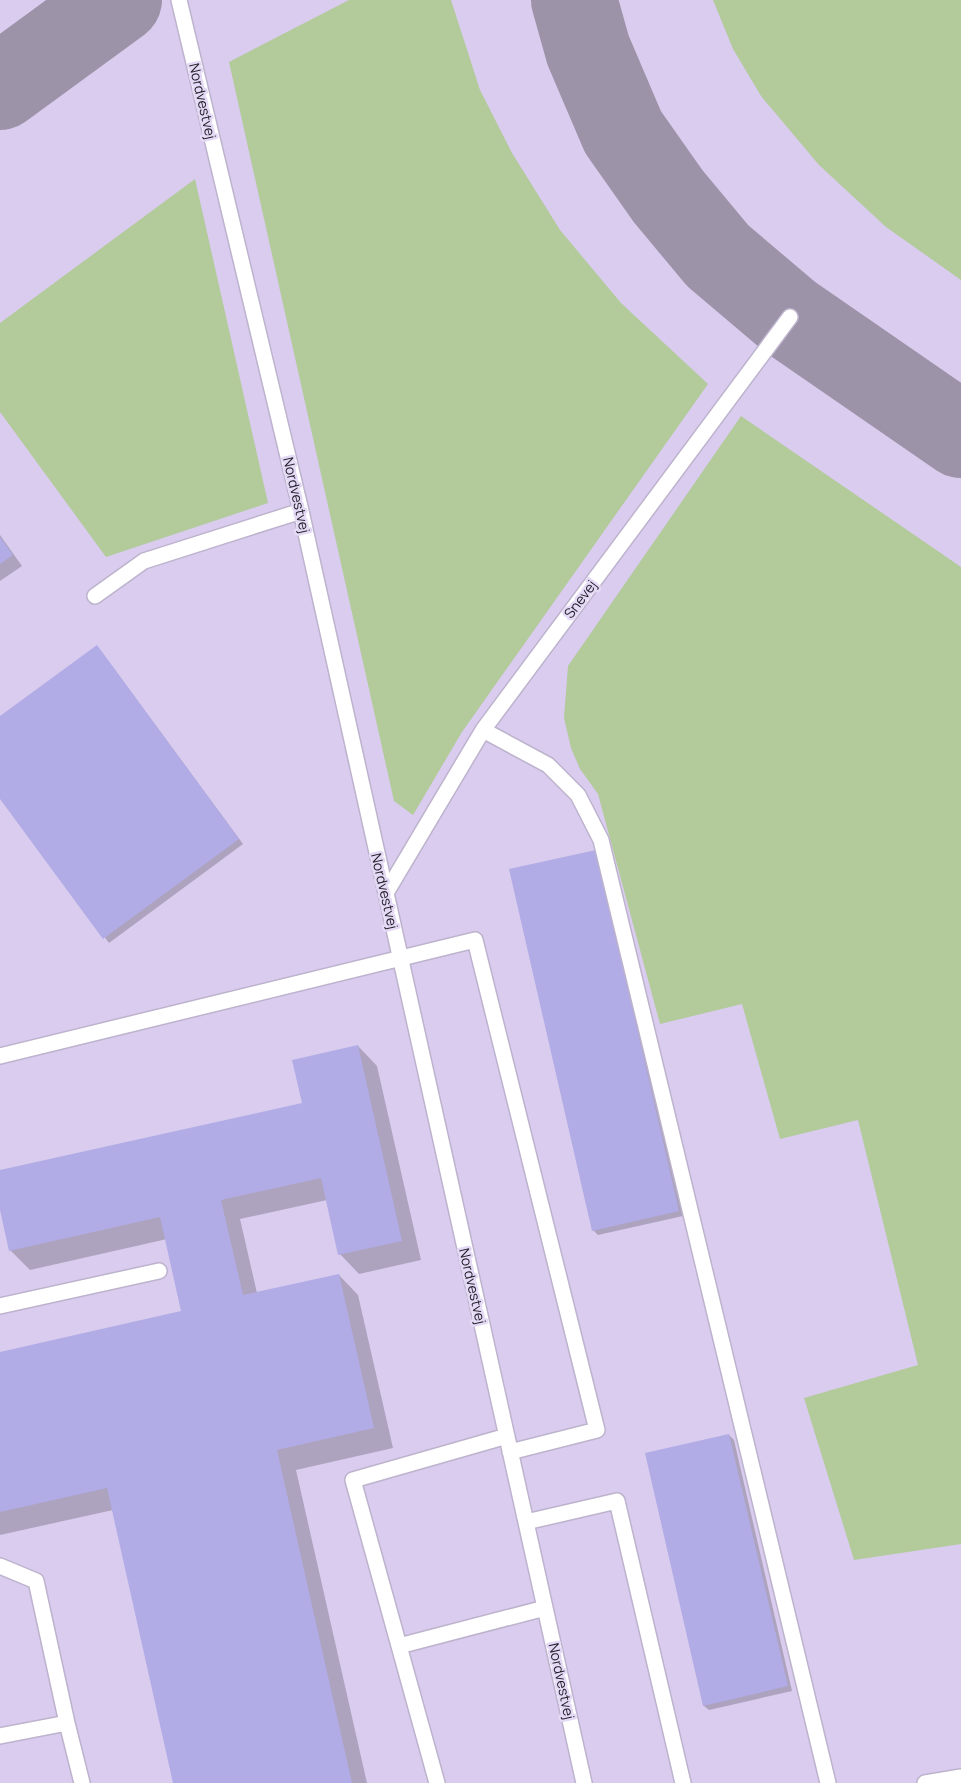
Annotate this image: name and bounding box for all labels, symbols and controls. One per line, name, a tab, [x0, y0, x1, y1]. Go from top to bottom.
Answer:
street label: Nordvestvej	[185, 61, 221, 141]
street label: Nordvestvej	[279, 455, 315, 535]
street label: Snevej	[559, 576, 601, 622]
street label: Nordvestvej	[367, 851, 403, 931]
street label: Nordvestvej	[455, 1246, 491, 1326]
street label: Nordvestvej	[545, 1641, 579, 1721]

